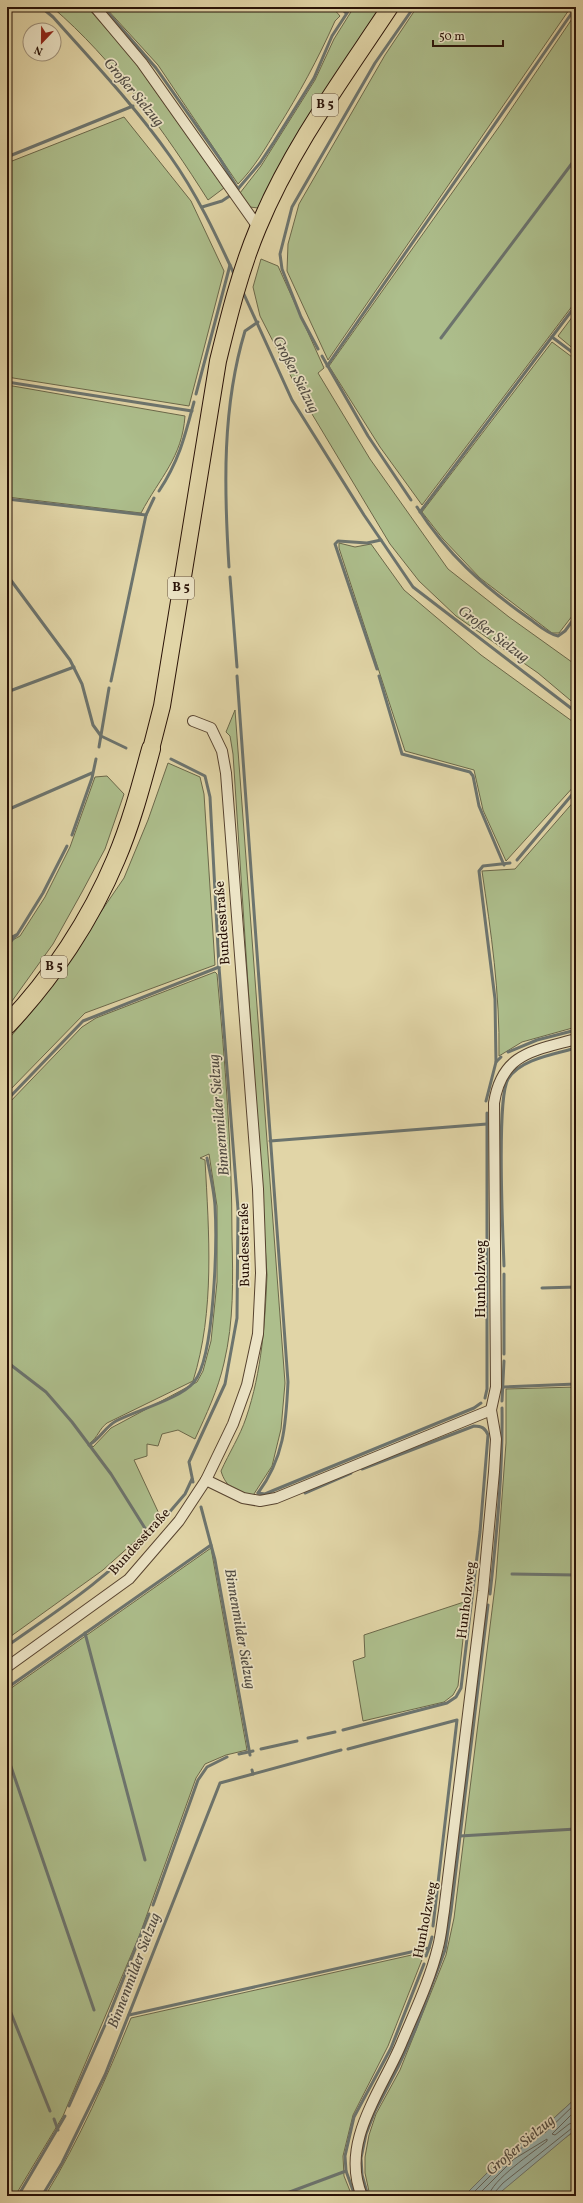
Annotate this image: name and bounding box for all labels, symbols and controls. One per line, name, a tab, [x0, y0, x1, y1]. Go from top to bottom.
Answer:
north arrow	[22, 22, 62, 62]
scale bar	[433, 22, 503, 48]
text: 50 m	[439, 29, 465, 45]
text: N	[32, 41, 45, 58]
water label: Großer Sielzug	[98, 54, 168, 132]
road number: B 5	[312, 94, 338, 116]
water label: Großer Sielzug	[267, 333, 324, 418]
road number: B 5	[168, 577, 194, 599]
water label: Großer Sielzug	[453, 601, 533, 669]
street label: Bundesstraße	[211, 880, 235, 966]
road number: B 5	[41, 956, 67, 978]
water label: Binnenmilder Sielzug	[204, 1053, 236, 1177]
street label: Bundesstraße	[235, 1202, 255, 1287]
street label: Hunholzweg	[472, 1240, 491, 1318]
street label: Bundesstraße	[105, 1504, 175, 1580]
street label: Hunholzweg	[453, 1560, 481, 1640]
water label: Binnenmilder Sielzug	[218, 1567, 260, 1691]
street label: Hunholzweg	[409, 1880, 443, 1960]
water label: Binnenmilder Sielzug	[103, 1910, 167, 2032]
water label: Großer Sielzug	[482, 2111, 560, 2181]

